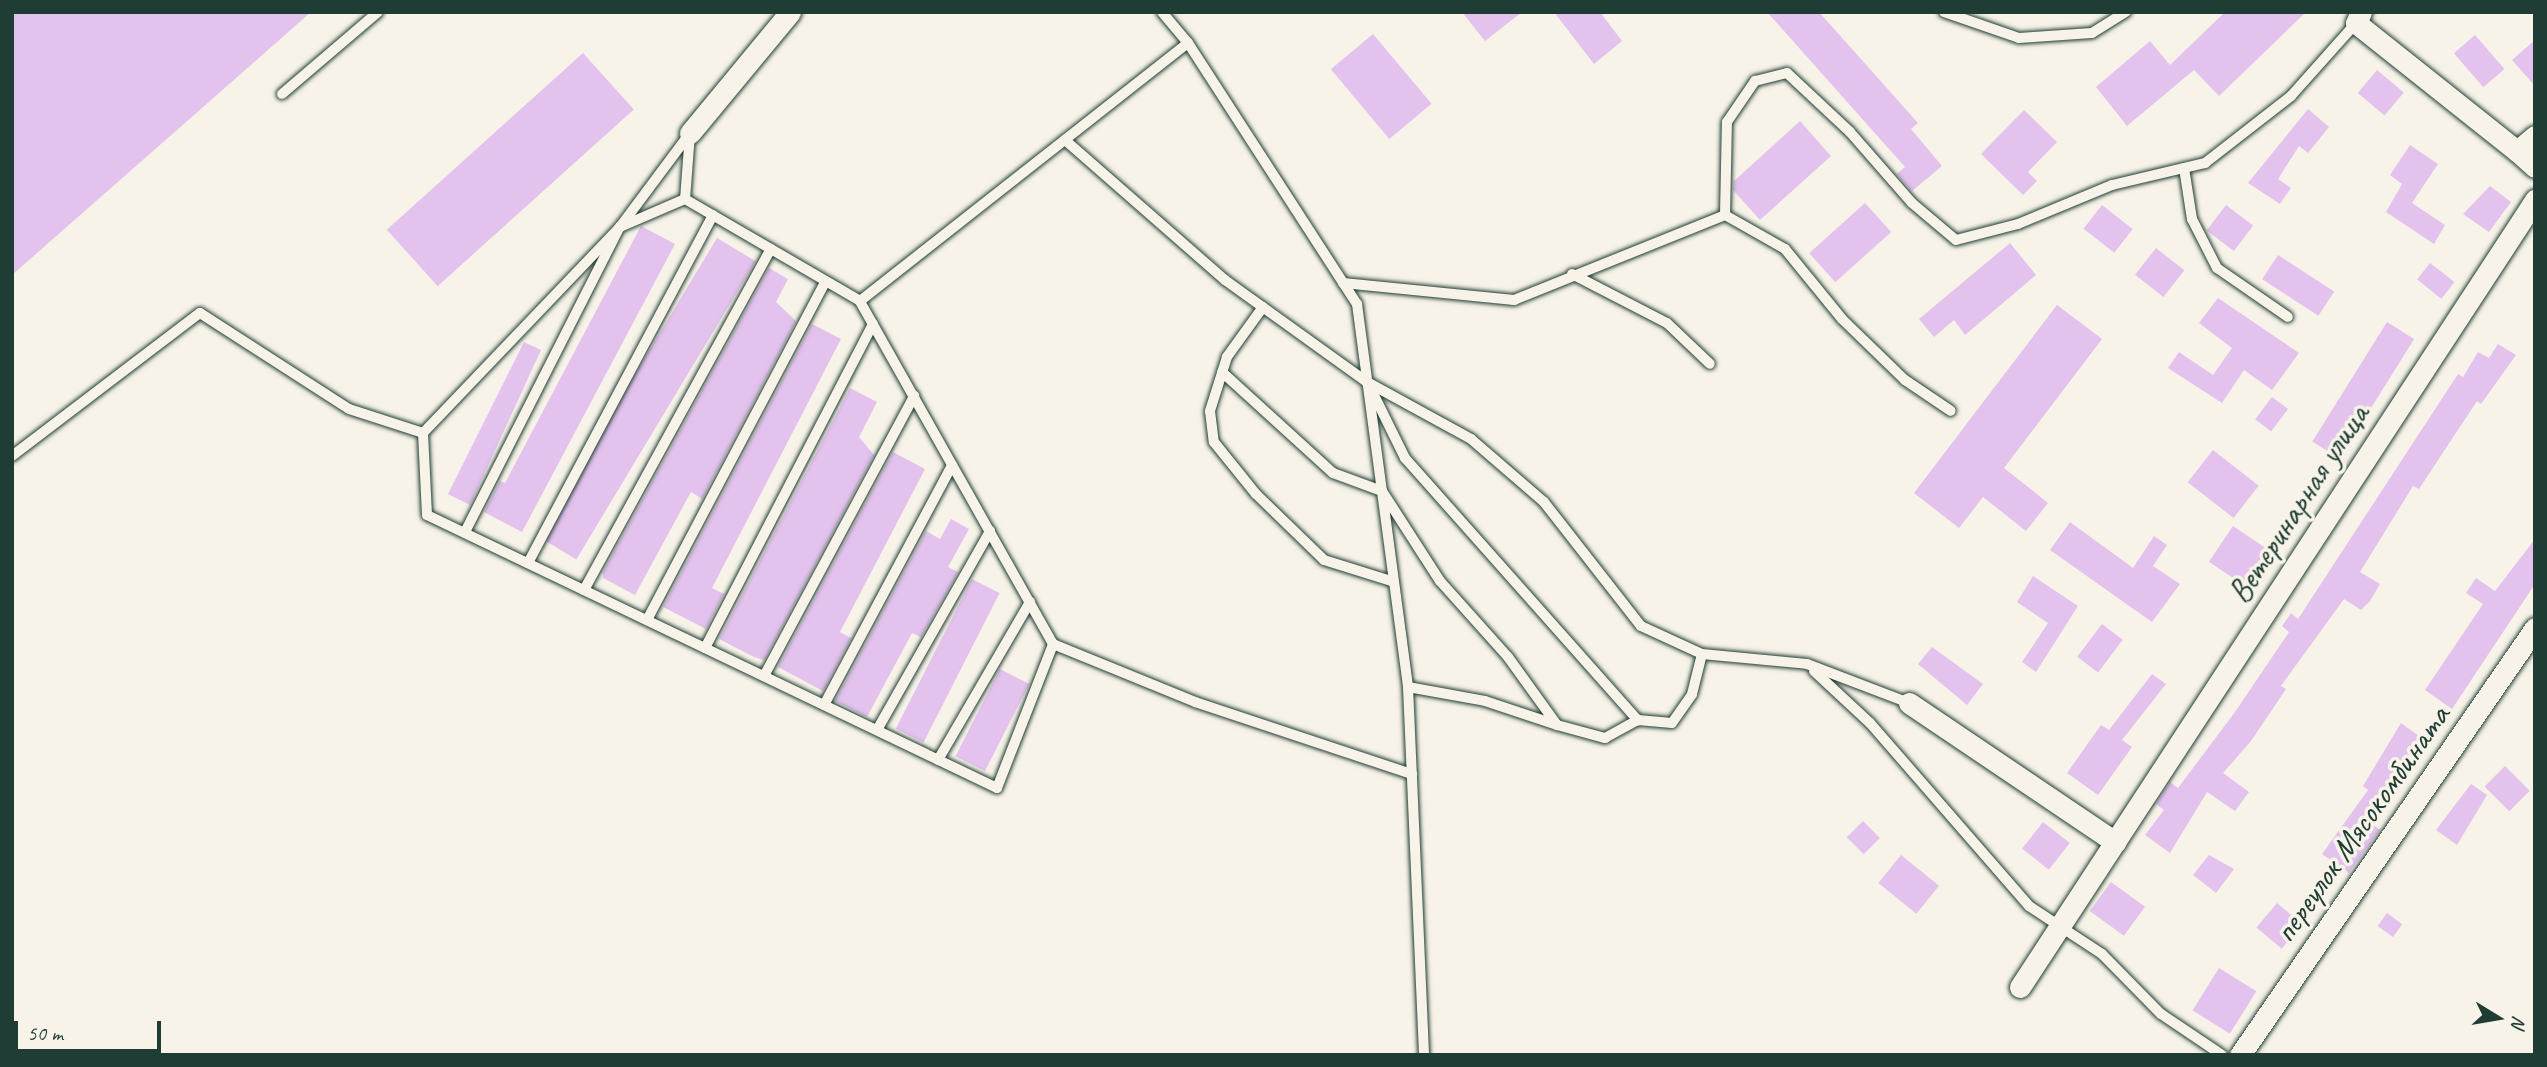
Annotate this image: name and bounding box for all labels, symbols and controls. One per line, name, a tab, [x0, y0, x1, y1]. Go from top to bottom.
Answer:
street label: Ветеринарная улица	[2220, 397, 2378, 611]
street label: переулок Мясокомбината	[2265, 698, 2459, 950]
north arrow	[2463, 983, 2533, 1053]
scale bar	[18, 1007, 164, 1052]
text: N	[2506, 1014, 2532, 1030]
text: 50 m	[27, 1020, 63, 1046]

